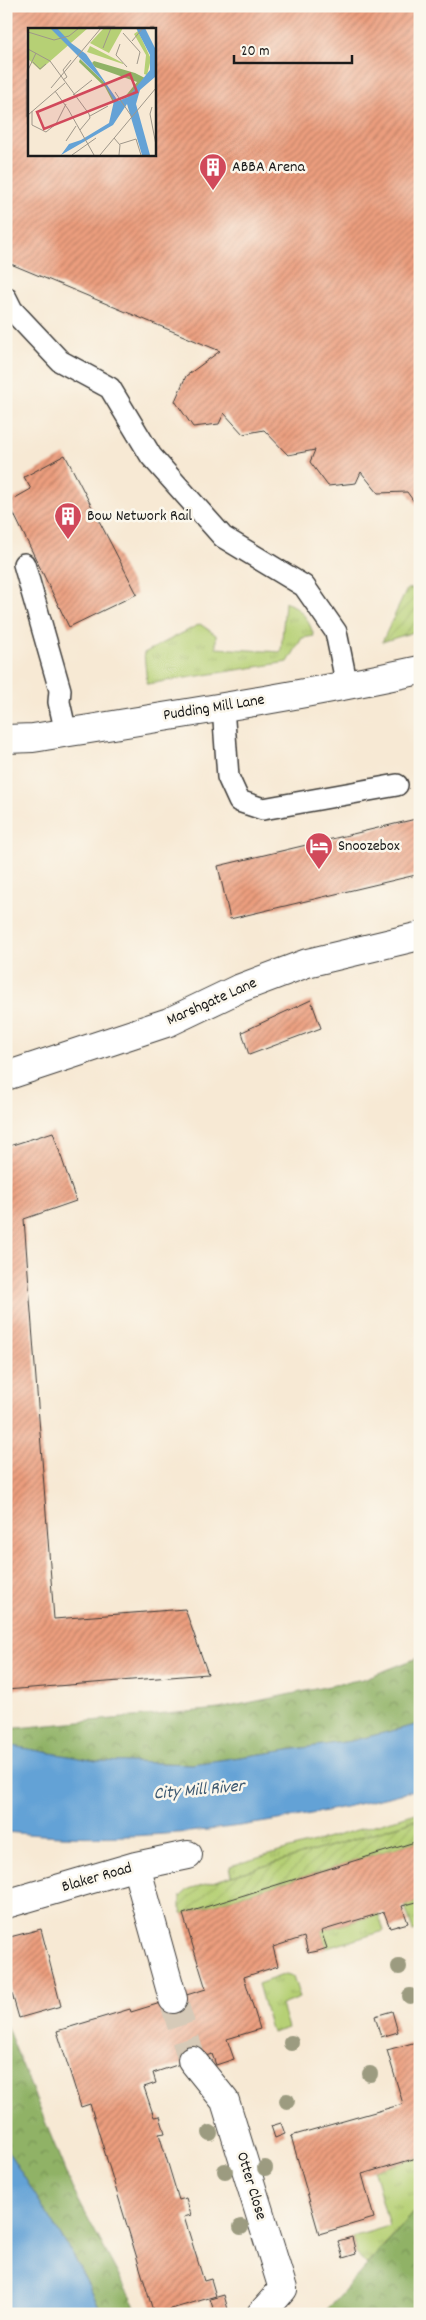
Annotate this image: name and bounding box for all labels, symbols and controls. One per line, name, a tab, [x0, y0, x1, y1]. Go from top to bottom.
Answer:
inset map	[28, 28, 155, 155]
scale bar	[234, 32, 351, 64]
text: 20 m	[241, 41, 269, 63]
building icon: ABBA Arena	[198, 152, 228, 191]
place label: ABBA Arena	[232, 156, 305, 179]
building icon: Bow Network Rail	[53, 501, 83, 540]
place label: Bow Network Rail	[87, 505, 192, 528]
street label: Pudding Mill Lane	[162, 689, 266, 727]
hotel icon: Snoozebox	[304, 831, 334, 870]
place label: Snoozebox	[338, 835, 400, 858]
street label: Marshgate Lane	[163, 972, 261, 1032]
water label: City Mill River	[153, 1774, 248, 1807]
street label: Blaker Road	[59, 1857, 135, 1899]
street label: Otter Close	[230, 2149, 272, 2223]

